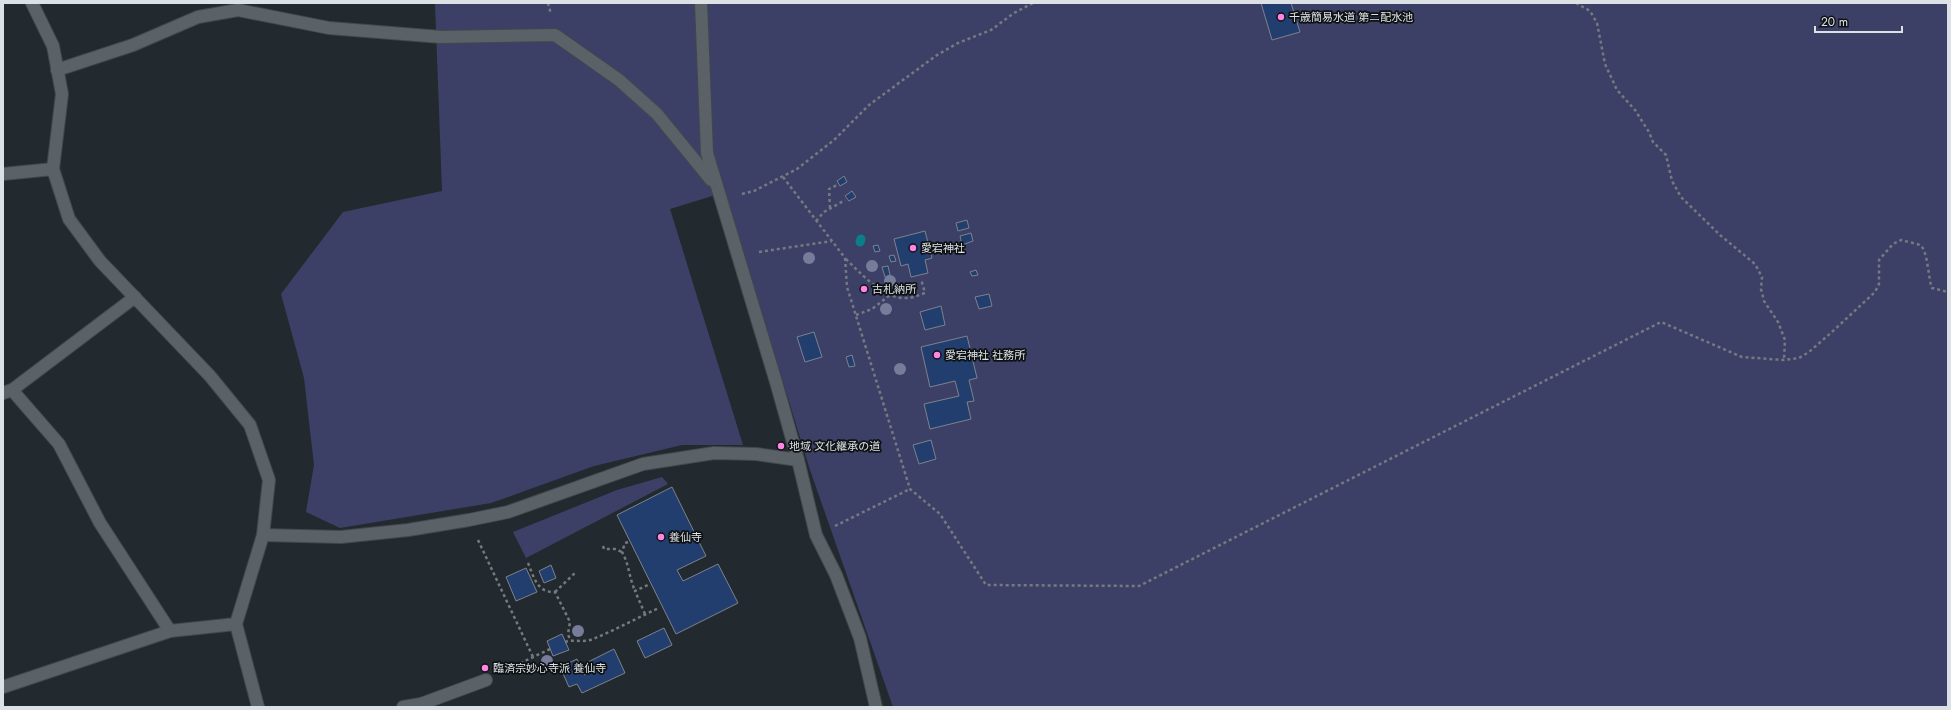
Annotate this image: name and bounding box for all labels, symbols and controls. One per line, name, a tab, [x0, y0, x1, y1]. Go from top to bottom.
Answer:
scale bar	[1815, 8, 1902, 34]
place label: 千歳簡易水道 第ニ配水池	[1289, 9, 1413, 25]
marker: 千歳簡易水道 第ニ配水池	[1276, 12, 1286, 22]
text: 20 m	[1821, 13, 1848, 31]
place label: 愛宕神社	[921, 240, 965, 256]
marker: 愛宕神社	[908, 243, 918, 253]
place label: 古札納所	[872, 281, 917, 297]
marker: 古札納所	[859, 284, 869, 294]
place label: 愛宕神社 社務所	[945, 347, 1026, 363]
marker: 愛宕神社 社務所	[932, 350, 942, 360]
place label: 地域 文化継承の道	[789, 438, 880, 454]
marker: 地域 文化継承の道	[776, 441, 786, 451]
place label: 養仙寺	[669, 529, 702, 545]
marker: 養仙寺	[656, 532, 666, 542]
place label: 臨済宗妙心寺派 養仙寺	[493, 660, 606, 676]
marker: 臨済宗妙心寺派 養仙寺	[480, 663, 490, 673]

